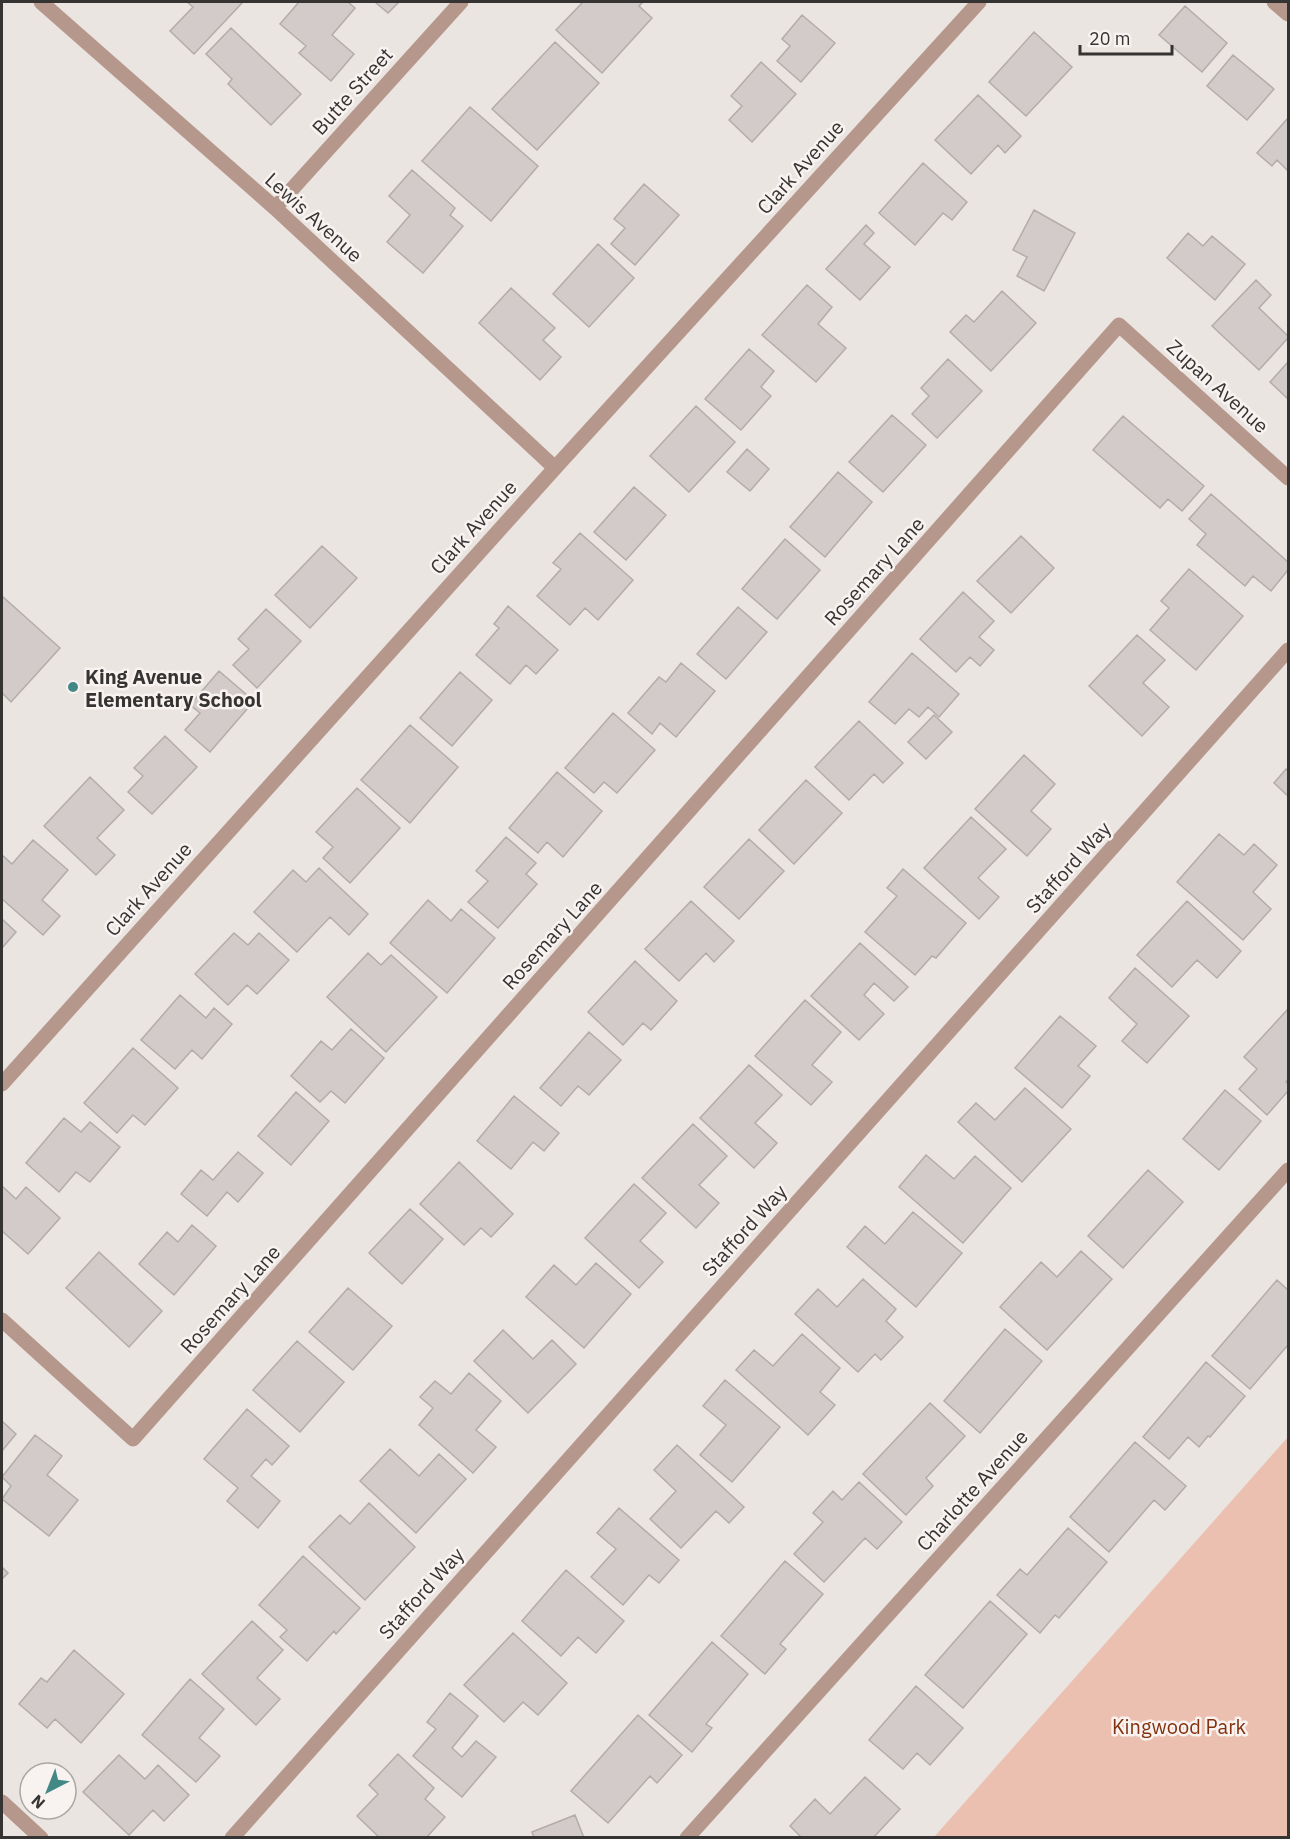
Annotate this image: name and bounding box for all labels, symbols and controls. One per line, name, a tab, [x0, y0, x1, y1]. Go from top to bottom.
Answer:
scale bar	[1080, 18, 1172, 56]
text: 20 m	[1089, 27, 1131, 50]
street label: Butte Street	[306, 42, 398, 140]
street label: Clark Avenue	[751, 114, 849, 220]
street label: Lewis Avenue	[260, 166, 368, 268]
street label: Zupan Avenue	[1161, 333, 1275, 439]
street label: Clark Avenue	[424, 474, 522, 580]
street label: Rosemary Lane	[818, 511, 930, 631]
place label: King Avenue Elementary School	[85, 663, 262, 713]
marker: King Avenue Elementary School	[66, 680, 80, 694]
street label: Stafford Way	[1019, 815, 1117, 919]
street label: Clark Avenue	[99, 836, 197, 942]
street label: Rosemary Lane	[496, 875, 608, 995]
street label: Stafford Way	[695, 1178, 793, 1282]
street label: Rosemary Lane	[174, 1239, 286, 1359]
street label: Charlotte Avenue	[910, 1423, 1034, 1557]
street label: Stafford Way	[372, 1541, 470, 1645]
park label: Kingwood Park	[1112, 1713, 1247, 1740]
north arrow	[18, 1761, 78, 1821]
text: N	[27, 1791, 49, 1813]

